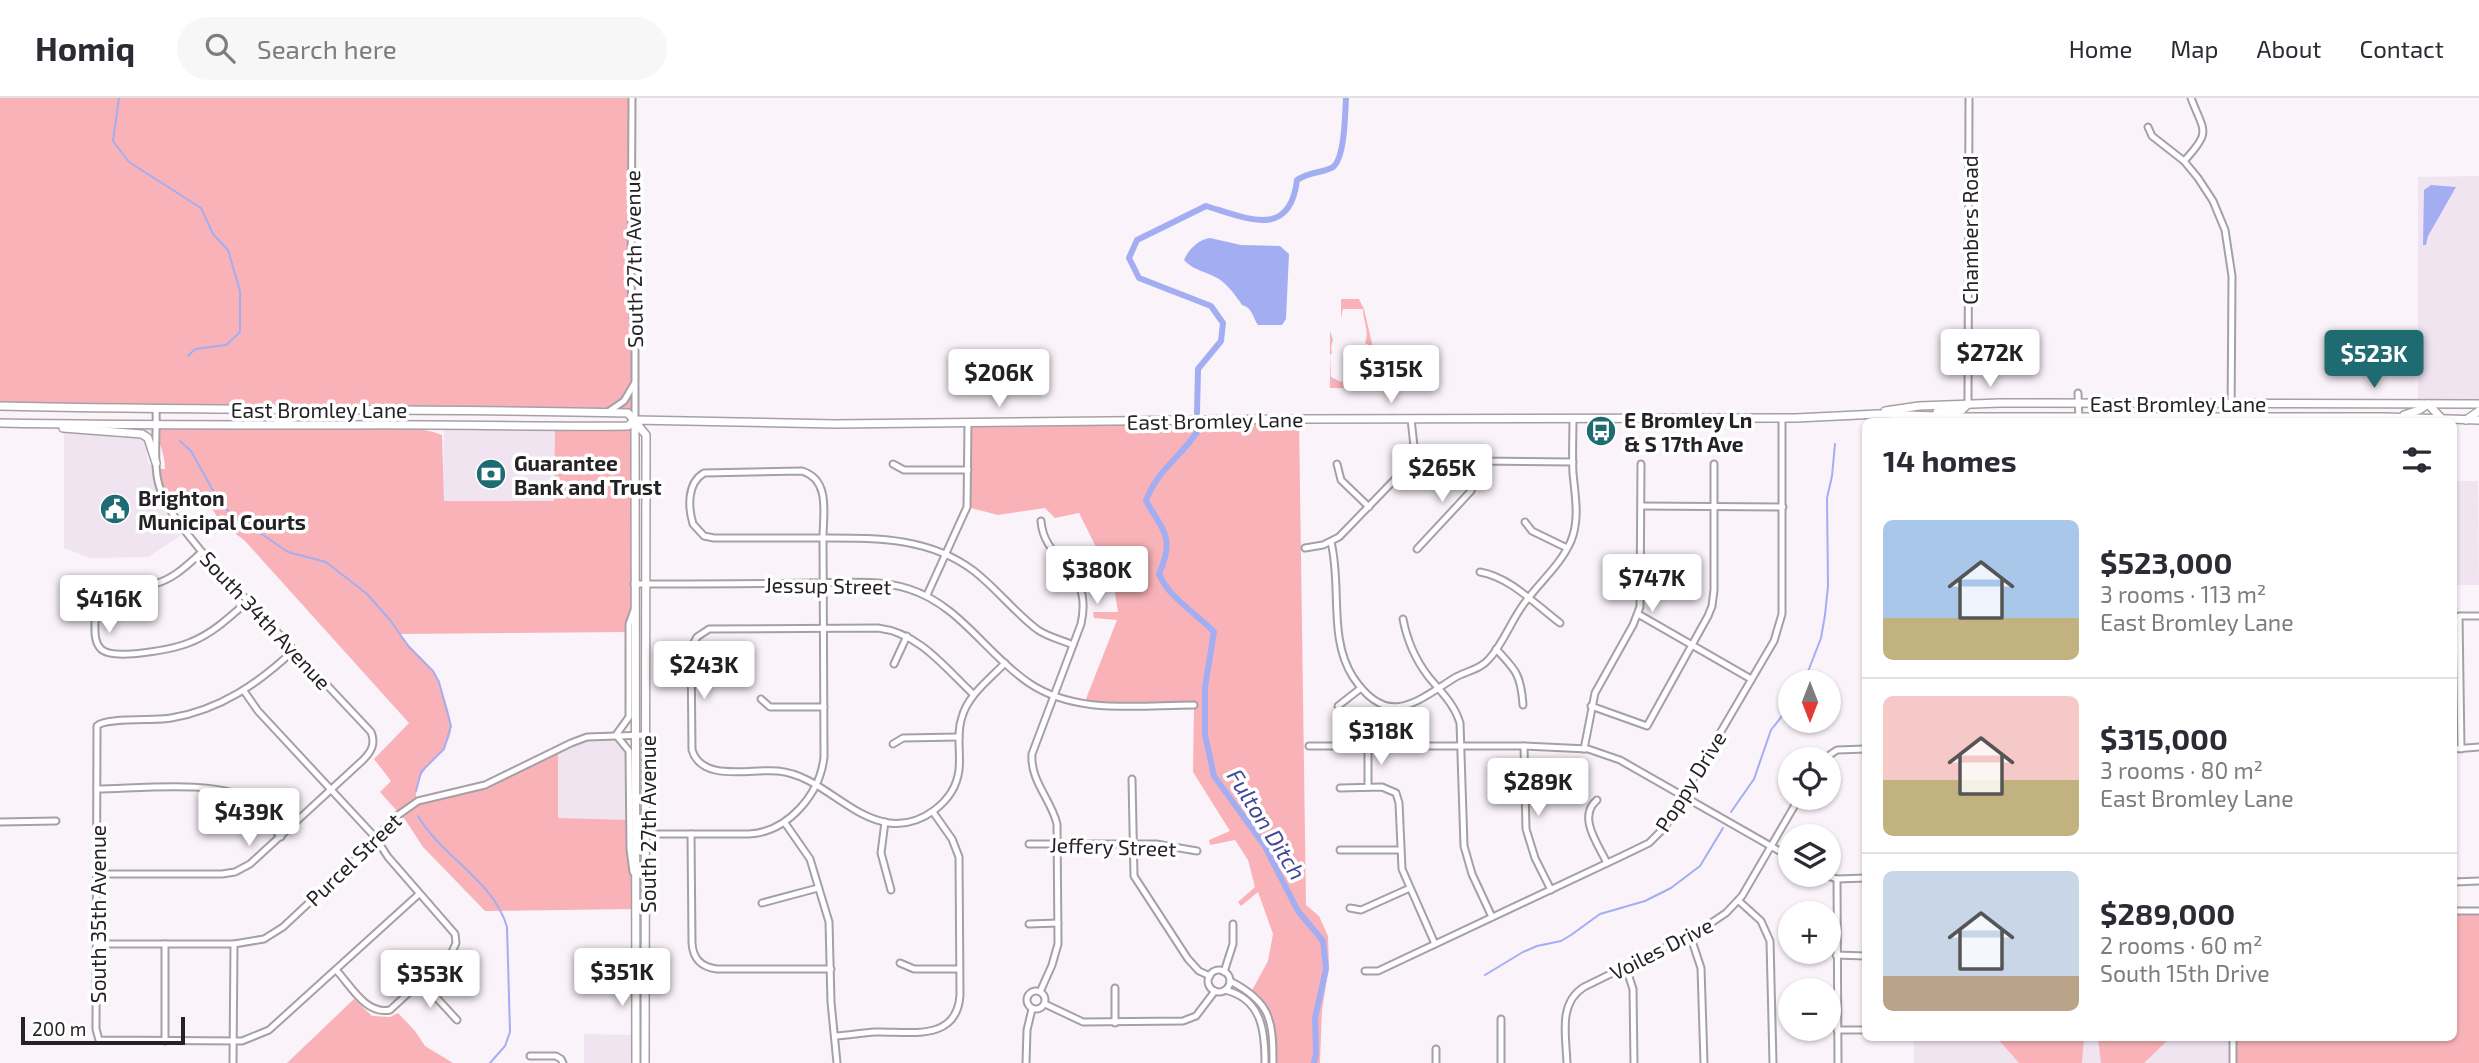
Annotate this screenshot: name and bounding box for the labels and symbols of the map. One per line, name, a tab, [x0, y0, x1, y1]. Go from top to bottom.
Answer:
street label: Chambers Road	[1957, 155, 1982, 305]
street label: South 27th Avenue	[619, 170, 647, 348]
pin: $272K	[1941, 330, 2039, 389]
pin: $523K	[2325, 330, 2423, 390]
pin: $315K	[1342, 345, 1440, 405]
pin: $206K	[950, 350, 1048, 409]
street label: East Bromley Lane	[2090, 391, 2266, 416]
street label: East Bromley Lane	[231, 397, 407, 422]
street label: East Bromley Lane	[1126, 406, 1304, 434]
place label: E Bromley Ln & S 17th Ave	[1624, 407, 1752, 456]
bus stop icon: E Bromley Ln & S 17th Ave	[1584, 414, 1618, 448]
pin: $265K	[1393, 444, 1491, 504]
place label: Guarantee Bank and Trust	[514, 450, 662, 499]
bank icon: Guarantee Bank and Trust	[474, 457, 508, 491]
place label: Brighton Municipal Courts	[138, 485, 306, 534]
public building icon: Brighton Municipal Courts	[98, 492, 132, 526]
street label: South 34th Avenue	[196, 546, 336, 694]
pin: $380K	[1048, 546, 1146, 606]
pin: $747K	[1603, 554, 1701, 614]
street label: Jessup Street	[764, 571, 892, 599]
pin: $416K	[60, 575, 158, 635]
pin: $243K	[655, 642, 753, 701]
north arrow	[1778, 670, 1841, 733]
pin: $318K	[1332, 708, 1430, 767]
street label: Poppy Drive	[1649, 726, 1731, 836]
street label: South 27th Avenue	[635, 735, 660, 913]
pin: $289K	[1489, 758, 1587, 818]
water label: Fulton Ditch	[1222, 763, 1312, 885]
pin: $439K	[200, 788, 298, 848]
street label: Purcel Street	[300, 807, 406, 911]
street label: South 35th Avenue	[85, 825, 110, 1003]
street label: Jeffery Street	[1049, 831, 1177, 861]
street label: Voiles Drive	[1605, 911, 1717, 985]
pin: $351K	[573, 948, 671, 1008]
pin: $353K	[381, 950, 479, 1010]
scale bar	[21, 1014, 186, 1046]

